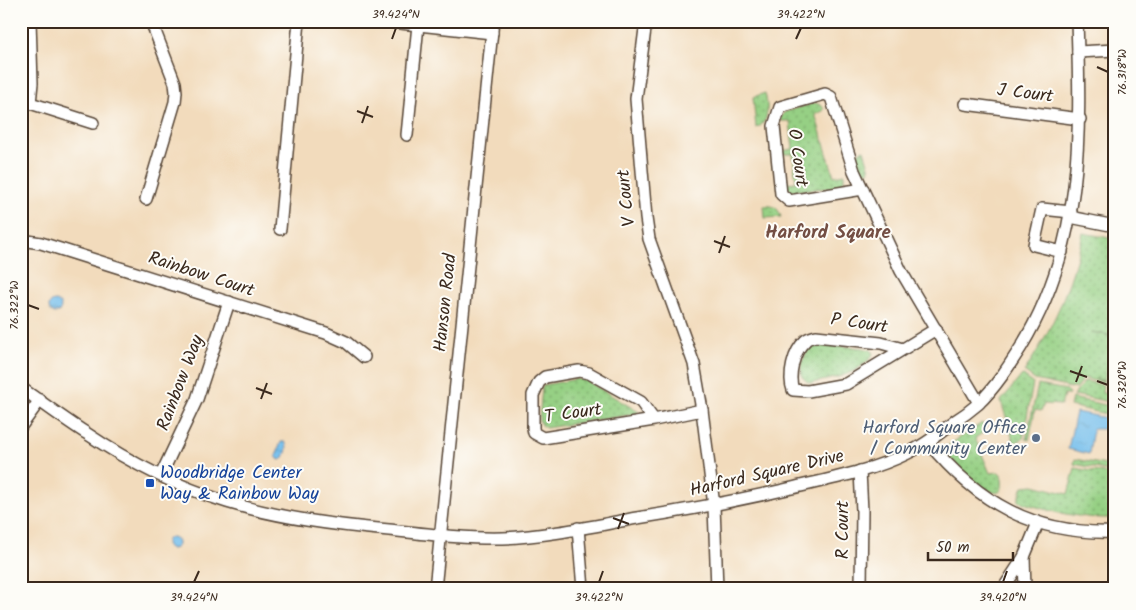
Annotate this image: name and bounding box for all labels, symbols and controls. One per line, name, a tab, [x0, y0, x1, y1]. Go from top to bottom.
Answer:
text: 39.424°N	[372, 5, 420, 24]
text: 39.422°N	[777, 5, 825, 24]
text: 76.318°W	[1113, 49, 1132, 95]
street label: J Court	[995, 76, 1056, 112]
street label: O Court	[779, 127, 816, 190]
street label: V Court	[609, 167, 644, 228]
district label: Harford Square	[765, 218, 891, 248]
street label: Rainbow Court	[144, 244, 259, 306]
street label: Hanson Road	[426, 251, 466, 354]
text: 76.322°W	[5, 280, 24, 330]
street label: P Court	[829, 306, 891, 343]
street label: Rainbow Way	[149, 330, 213, 435]
text: 76.320°W	[1113, 361, 1132, 409]
street label: T Court	[543, 396, 604, 432]
place label: Harford Square Office / Community Center	[863, 414, 1027, 464]
marker: Harford Square Office / Community Center	[1030, 432, 1042, 444]
street label: Harford Square Drive	[687, 442, 847, 506]
place label: Woodbridge Center Way & Rainbow Way	[160, 459, 319, 509]
marker: Woodbridge Center Way & Rainbow Way	[144, 477, 156, 489]
street label: R Court	[829, 500, 858, 559]
scale bar	[928, 530, 1014, 562]
text: 50 m	[936, 536, 970, 560]
text: 39.424°N	[170, 588, 218, 607]
text: 39.422°N	[575, 588, 623, 607]
text: 39.420°N	[979, 588, 1027, 607]

